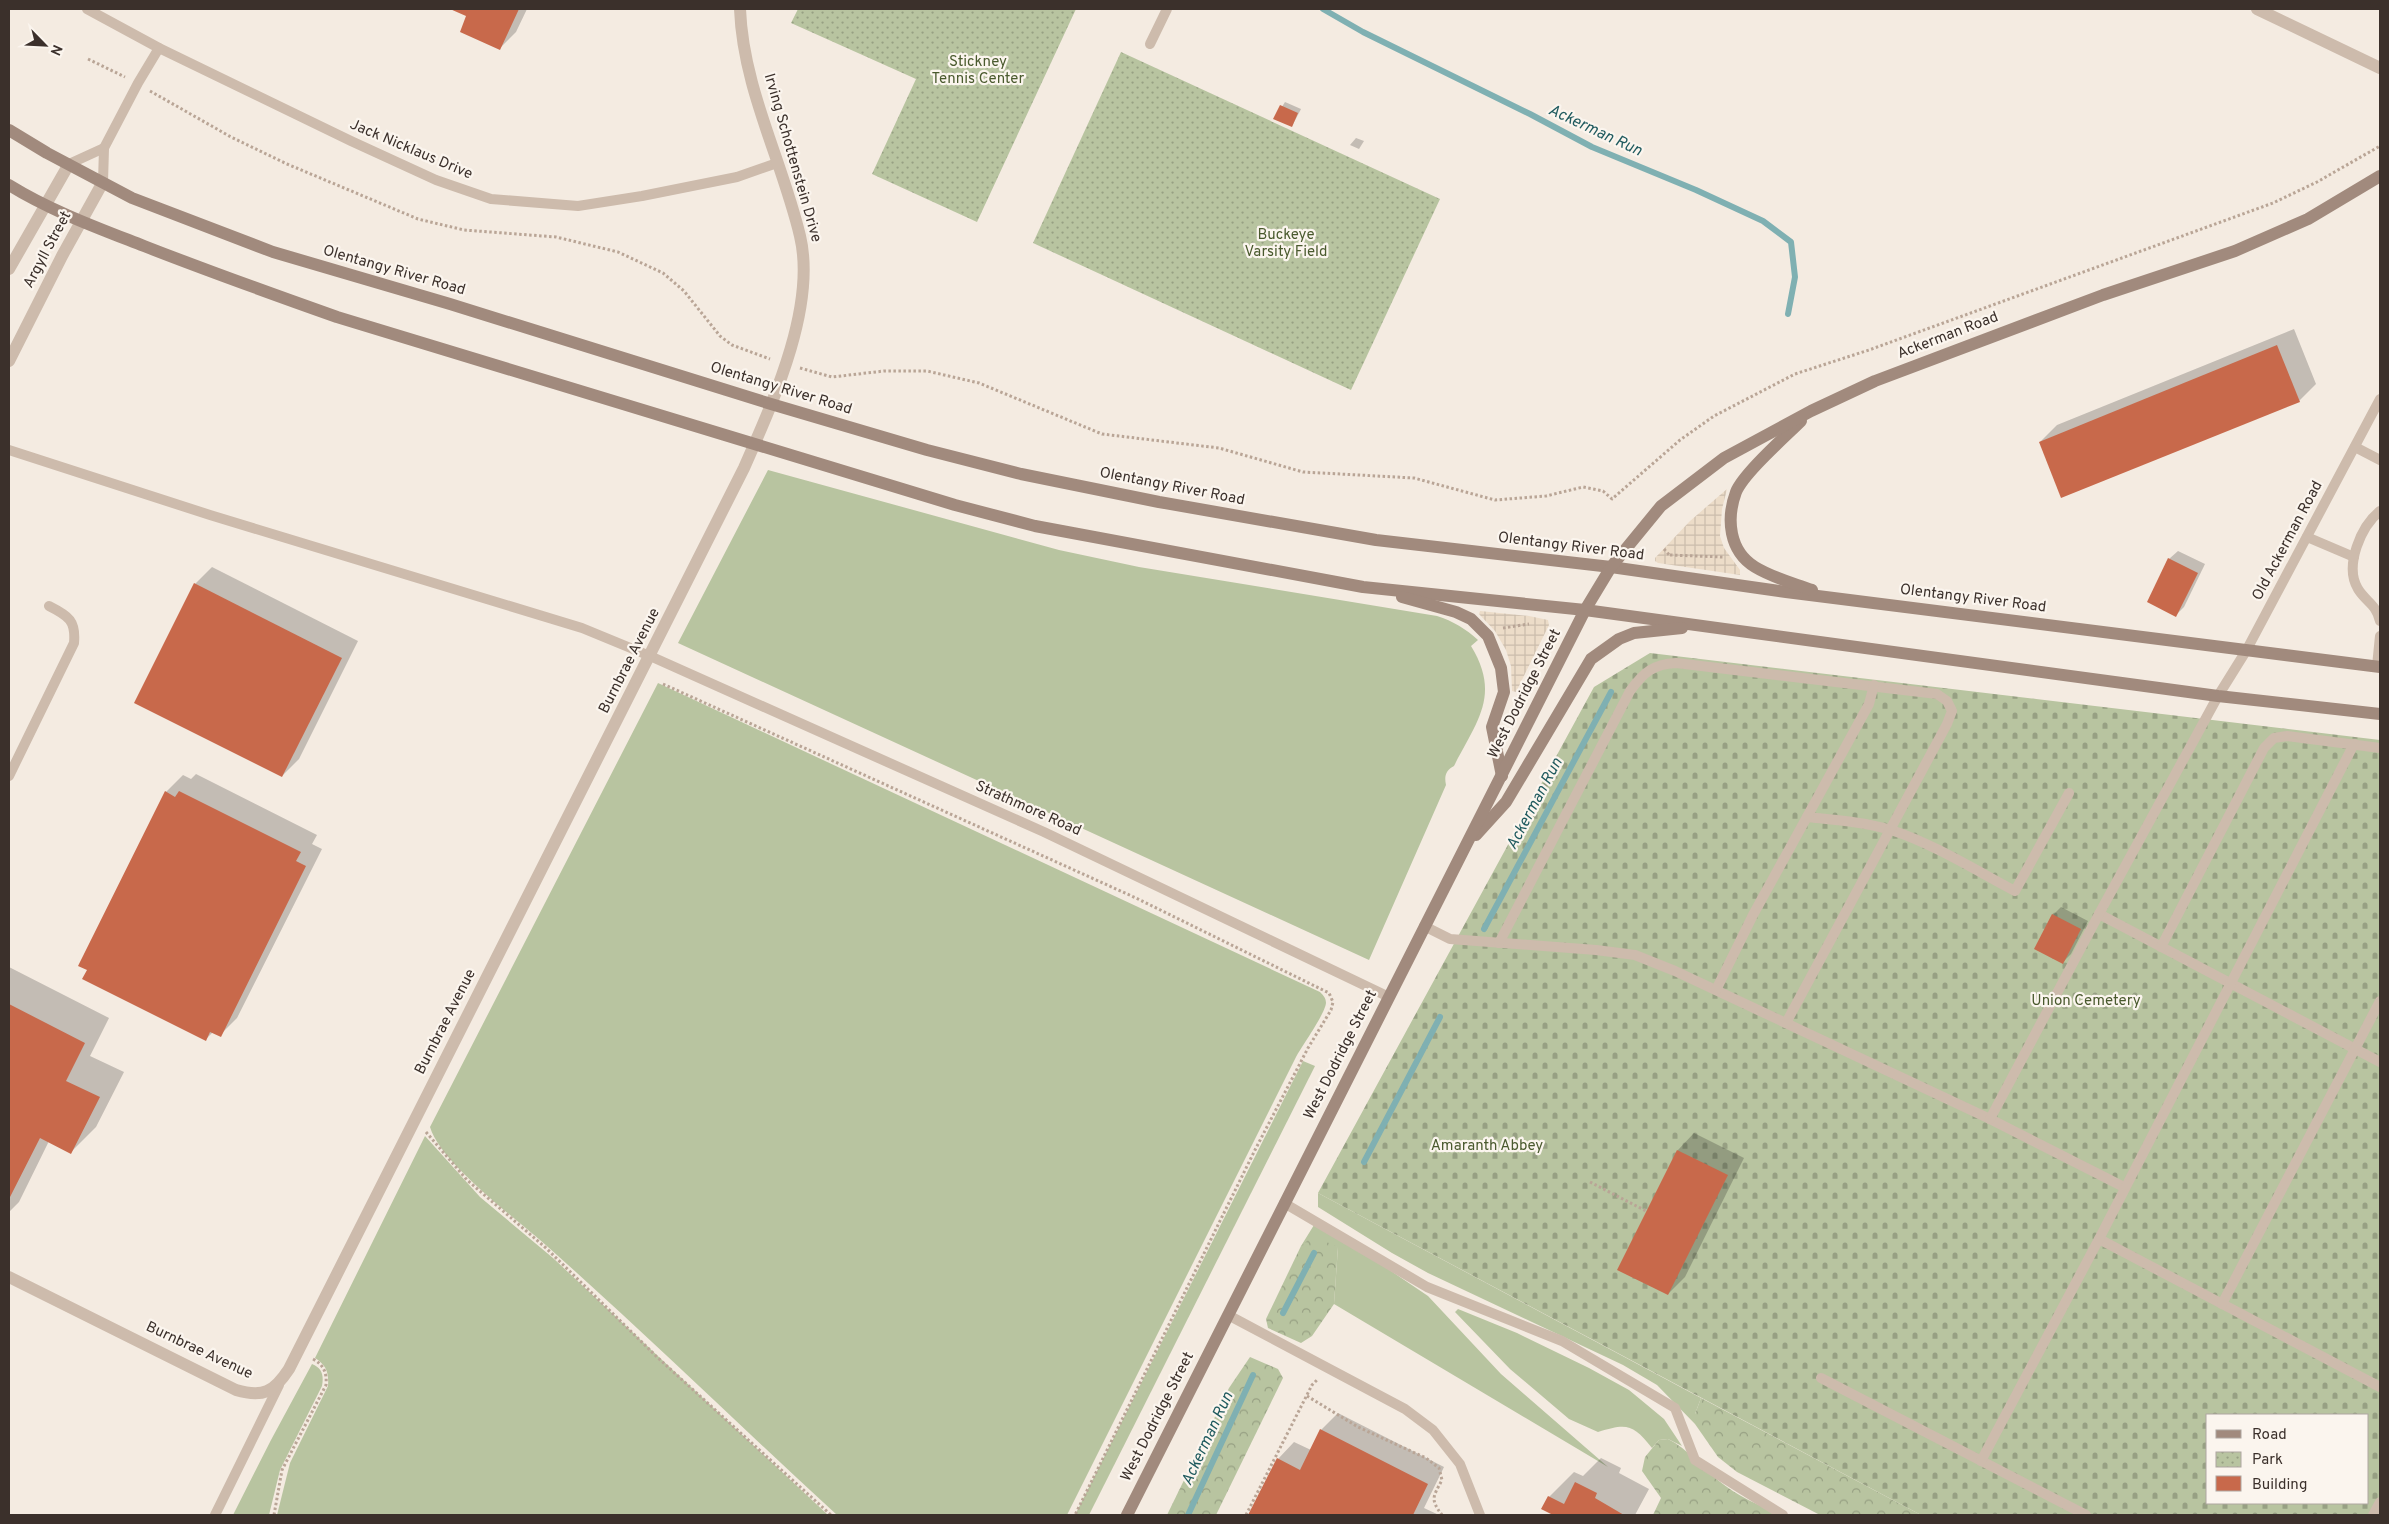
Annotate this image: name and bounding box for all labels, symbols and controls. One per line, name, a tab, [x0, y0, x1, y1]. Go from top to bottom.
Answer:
north arrow	[20, 20, 70, 70]
text: N	[46, 42, 65, 58]
park label: Stickney Tennis Center	[932, 53, 1025, 89]
street label: Irving Schottenstein Drive	[759, 71, 825, 245]
water label: Ackerman Run	[1545, 101, 1645, 162]
street label: Jack Nicklaus Drive	[347, 116, 475, 184]
street label: Argyll Street	[20, 208, 76, 292]
park label: Buckeye Varsity Field	[1245, 226, 1327, 262]
street label: Olentangy River Road	[321, 242, 467, 300]
street label: Ackerman Road	[1895, 308, 2001, 364]
street label: Olentangy River Road	[708, 358, 854, 420]
street label: Olentangy River Road	[1098, 464, 1246, 510]
street label: Old Ackerman Road	[2248, 478, 2328, 604]
street label: Olentangy River Road	[1497, 529, 1645, 565]
street label: Olentangy River Road	[1899, 581, 2047, 617]
street label: Burnbrae Avenue	[595, 605, 665, 717]
street label: West Dodridge Street	[1484, 626, 1566, 762]
water label: Ackerman Run	[1502, 754, 1568, 853]
street label: Strathmore Road	[972, 777, 1084, 841]
street label: Burnbrae Avenue	[411, 966, 481, 1078]
street label: West Dodridge Street	[1300, 987, 1382, 1123]
park label: Union Cemetery	[2031, 992, 2141, 1011]
park label: Amaranth Abbey	[1431, 1137, 1543, 1156]
street label: Burnbrae Avenue	[143, 1318, 255, 1384]
street label: West Dodridge Street	[1117, 1349, 1199, 1485]
water label: Ackerman Run	[1178, 1389, 1239, 1489]
legend	[2206, 1414, 2369, 1504]
text: Road	[2252, 1426, 2287, 1445]
text: Park	[2252, 1451, 2283, 1470]
text: Building	[2252, 1476, 2307, 1495]

